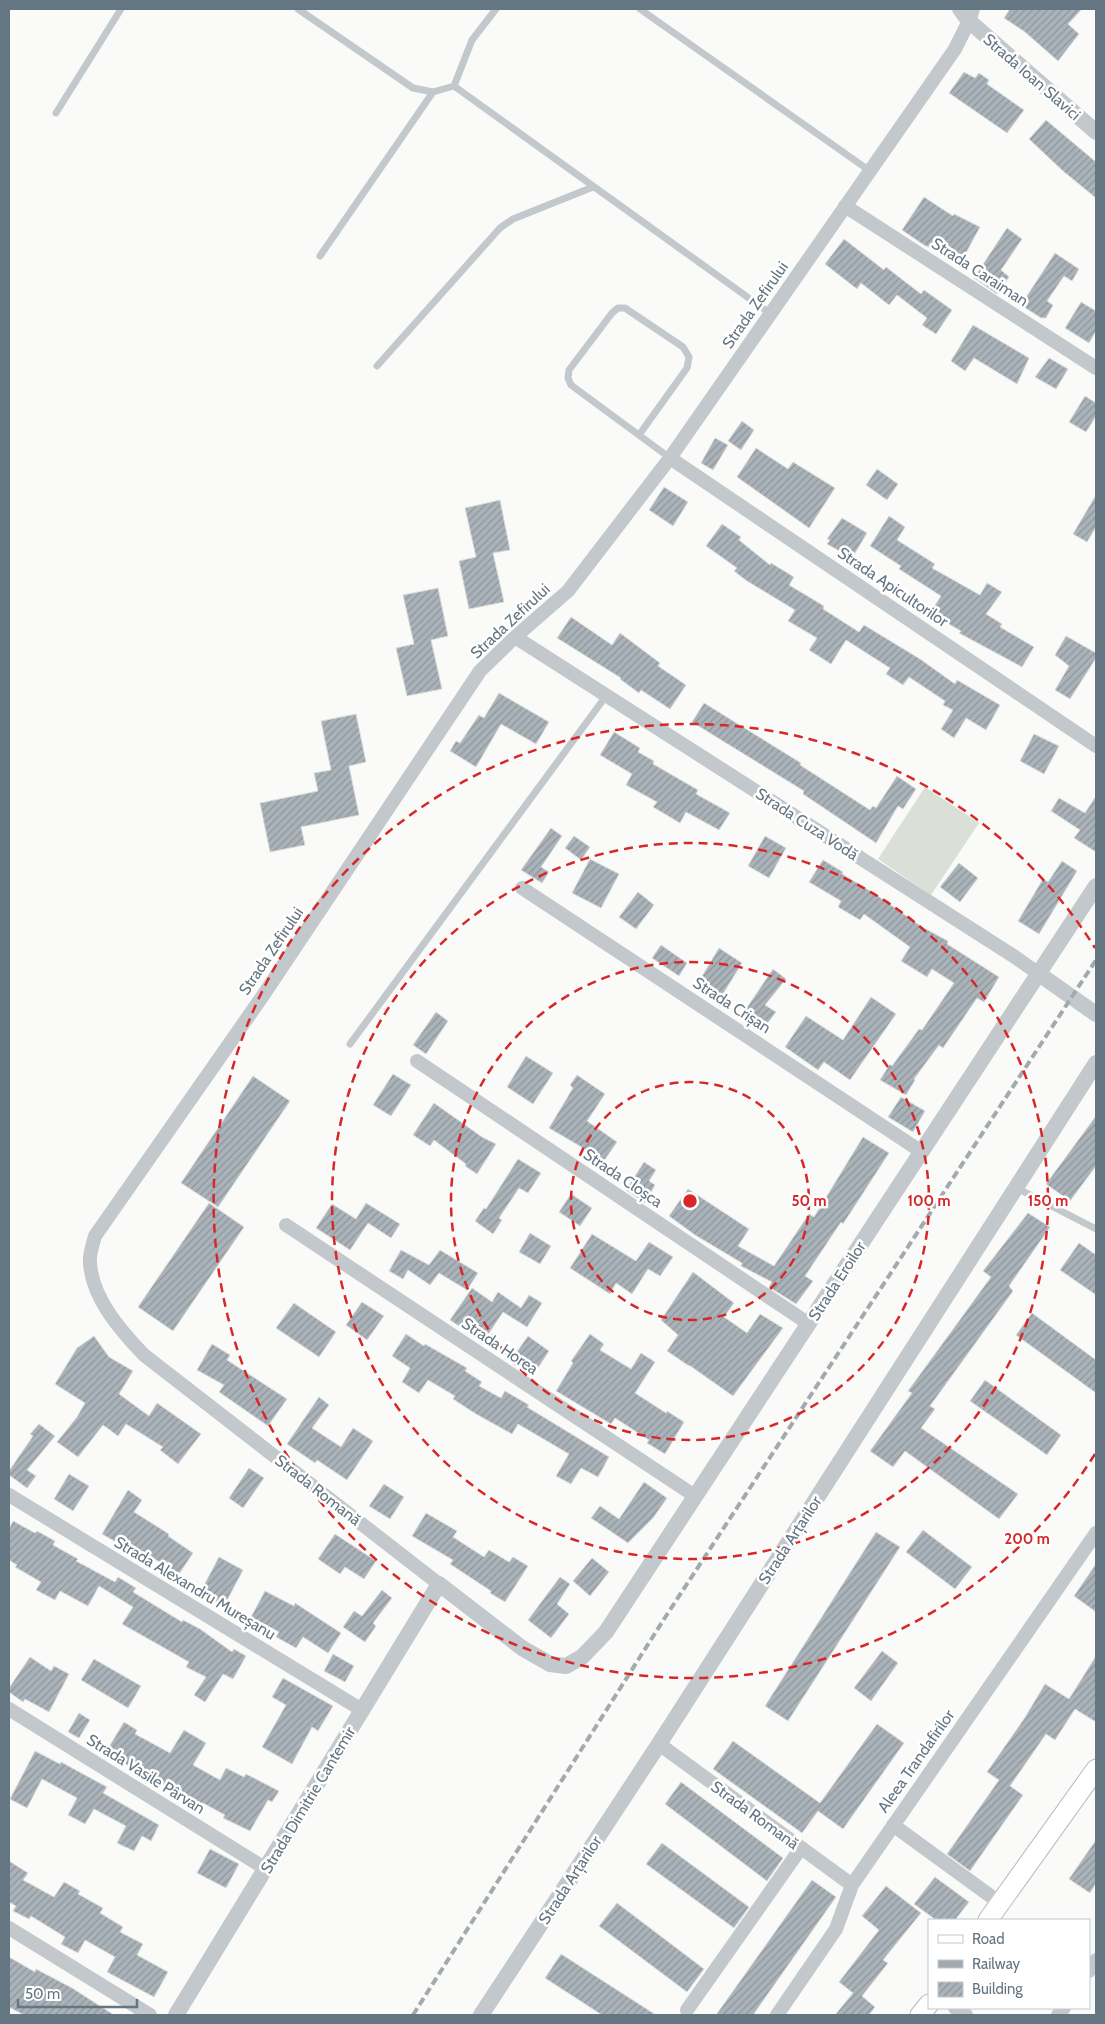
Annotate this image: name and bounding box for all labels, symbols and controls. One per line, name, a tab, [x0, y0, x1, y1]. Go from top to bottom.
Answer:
street label: Strada Ioan Slavici	[980, 30, 1084, 124]
street label: Strada Caraiman	[928, 234, 1032, 310]
street label: Strada Zefirului	[718, 258, 792, 352]
street label: Strada Apicultorilor	[834, 543, 953, 631]
street label: Strada Zefirului	[466, 579, 554, 663]
street label: Strada Cuza Vodă	[752, 784, 862, 864]
street label: Strada Zefirului	[235, 904, 307, 998]
street label: Strada Crișan	[689, 973, 774, 1038]
street label: Strada Cloșca	[579, 1145, 666, 1212]
centre of rings	[681, 1192, 699, 1210]
text: 50 m	[791, 1192, 827, 1210]
text: 100 m	[907, 1192, 951, 1210]
text: 150 m	[1028, 1192, 1068, 1210]
street label: Strada Eroilor	[804, 1237, 870, 1324]
street label: Strada Horea	[458, 1314, 542, 1379]
street label: Strada Romană	[271, 1451, 365, 1530]
street label: Strada Arțarilor	[754, 1492, 827, 1588]
text: 200 m	[1004, 1530, 1050, 1548]
street label: Strada Alexandru Mureșanu	[110, 1532, 279, 1645]
street label: Aleea Trandafirilor	[874, 1705, 959, 1816]
street label: Strada Dimitrie Cantemir	[257, 1722, 360, 1877]
street label: Strada Vasile Pârvan	[83, 1730, 209, 1818]
street label: Strada Romană	[707, 1777, 803, 1853]
street label: Strada Arțarilor	[534, 1832, 607, 1928]
legend	[928, 1919, 1090, 2009]
text: Road	[972, 1930, 1005, 1948]
text: Railway	[972, 1955, 1021, 1973]
scale bar	[18, 1976, 136, 2008]
text: Building	[972, 1980, 1023, 1998]
text: 50 m	[25, 1985, 60, 2003]

